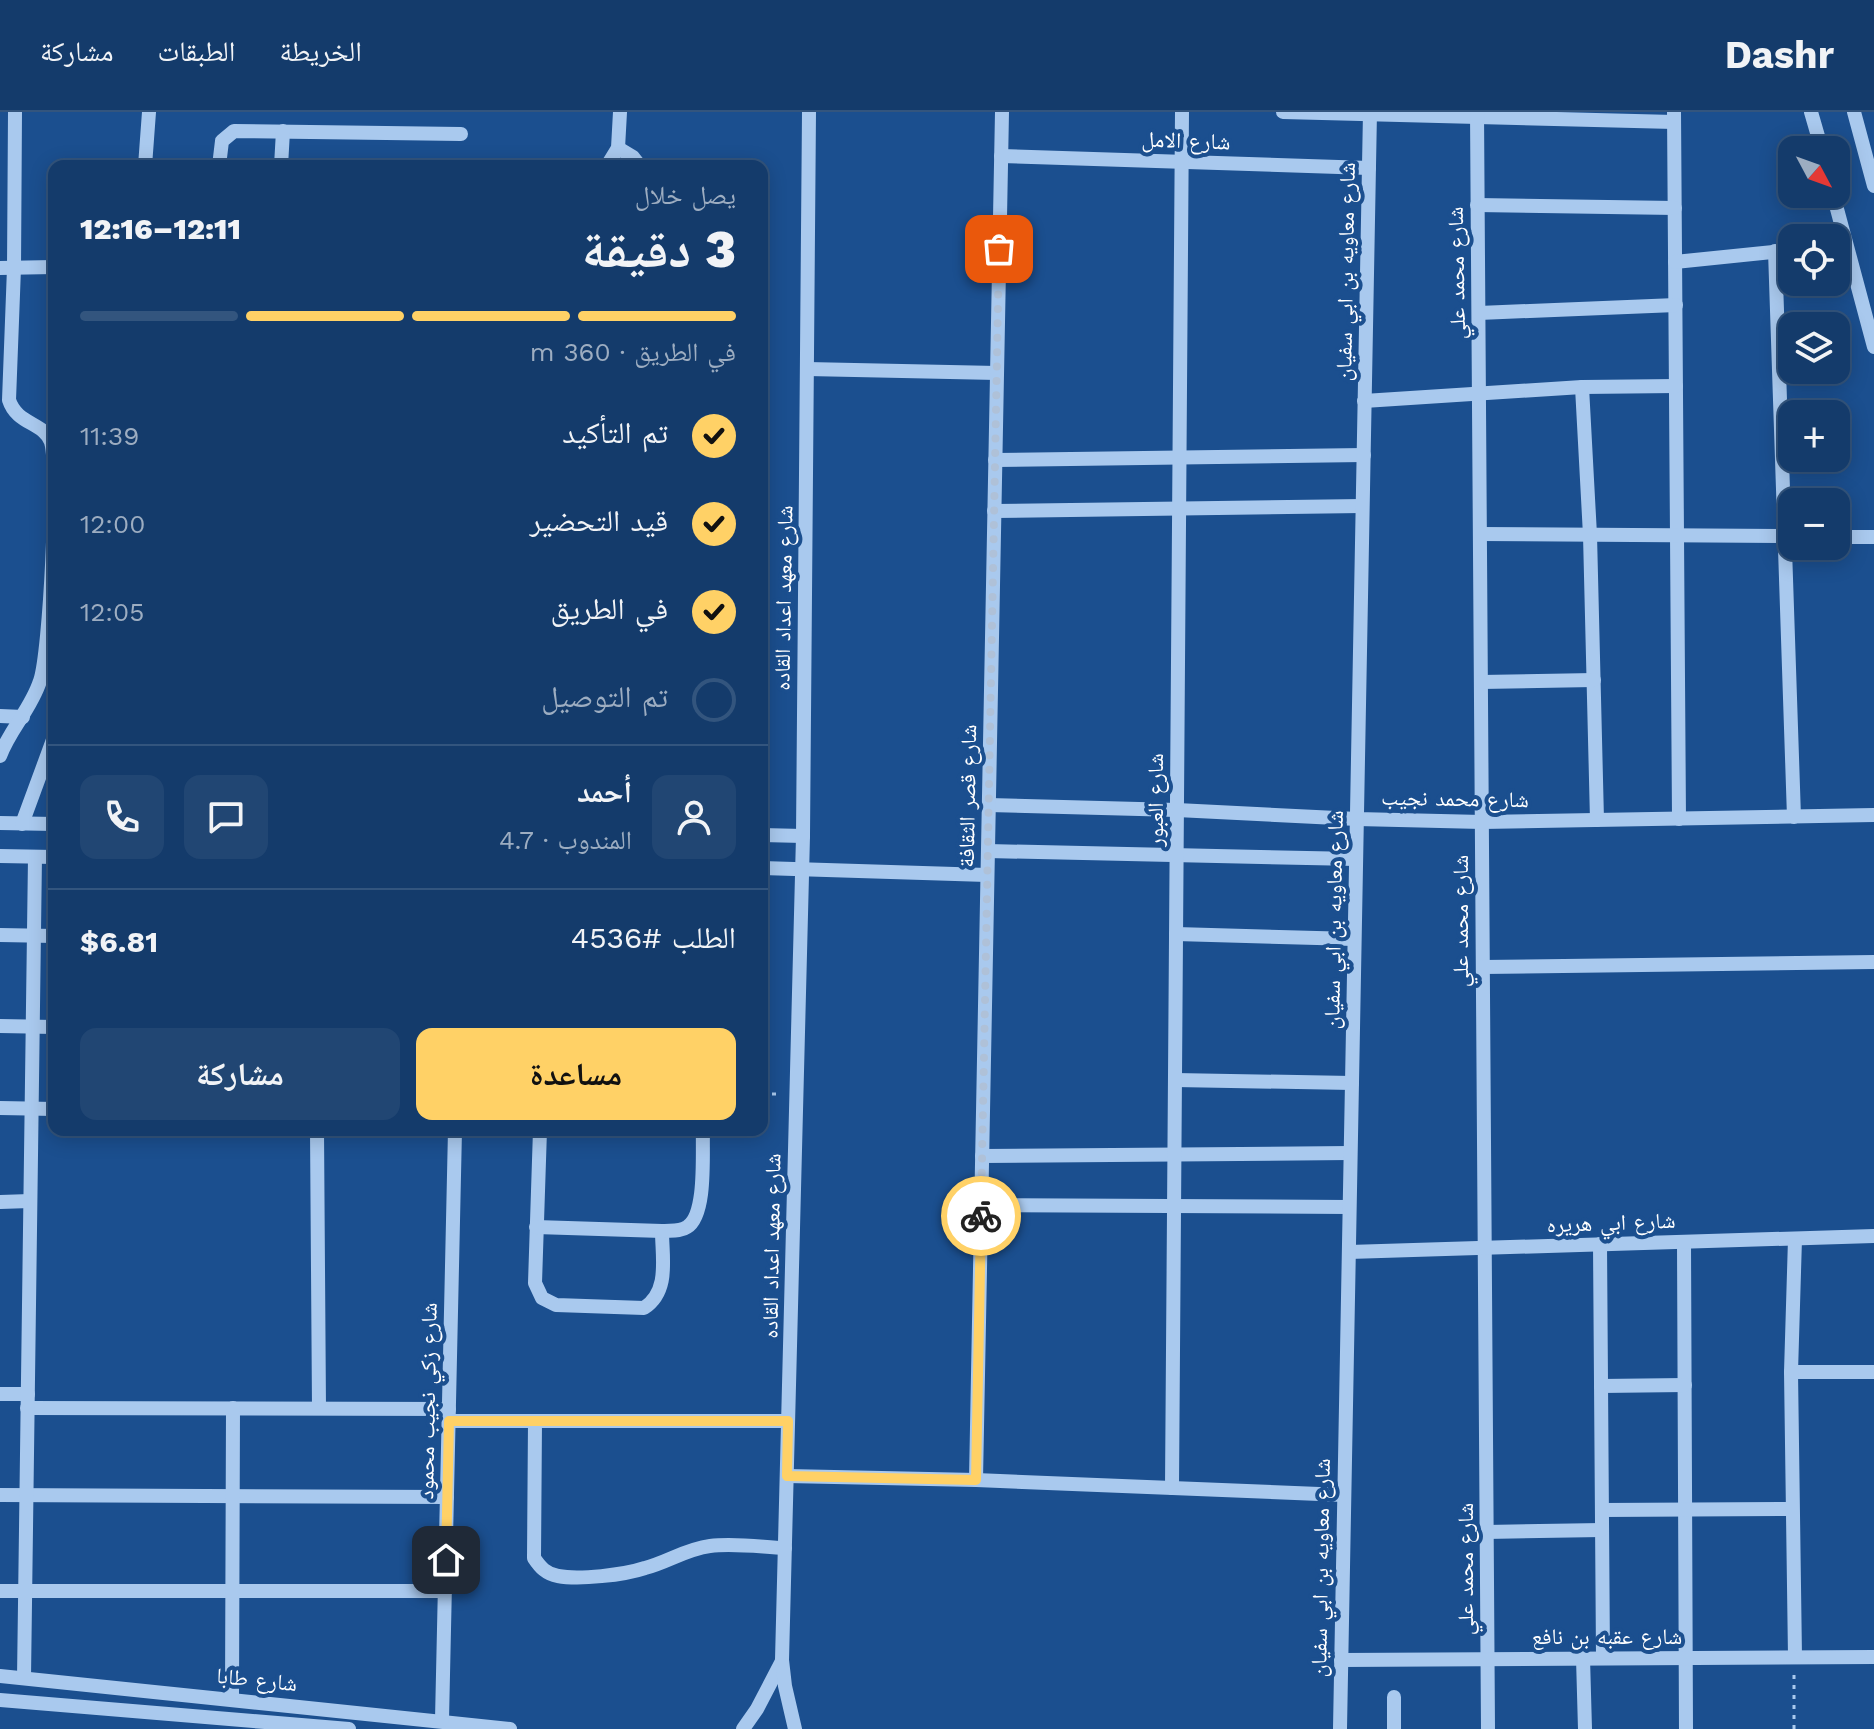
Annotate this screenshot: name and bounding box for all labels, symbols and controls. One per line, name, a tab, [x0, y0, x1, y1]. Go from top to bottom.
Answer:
text: Dashr	[1725, 33, 1834, 77]
text: مشاركة	[40, 35, 114, 68]
text: الطبقات	[158, 35, 235, 68]
text: الخريطة	[279, 35, 362, 68]
street label: شارع الامل	[1141, 126, 1231, 156]
north arrow	[1778, 136, 1850, 208]
map controls	[1778, 136, 1850, 560]
street label: شارع معاويه بن ابي سفيان	[1331, 162, 1364, 382]
text: يصل خلال	[635, 180, 736, 210]
street label: شارع محمد علي	[1443, 206, 1475, 340]
text: 12:11–12:16	[80, 211, 241, 246]
pin	[965, 215, 1033, 283]
text: 3 دقيقة	[582, 219, 736, 280]
button: locate	[1778, 224, 1850, 296]
icon: bag	[977, 227, 1021, 271]
button: layers	[1778, 312, 1850, 384]
text: في الطريق · 360 m	[530, 337, 736, 367]
button: +	[1778, 400, 1850, 472]
icon: check	[692, 414, 736, 458]
text: تم التأكيد	[562, 415, 668, 450]
text: 11:39	[80, 421, 139, 451]
button: −	[1778, 488, 1850, 560]
icon: check	[692, 502, 736, 546]
text: قيد التحضير	[530, 503, 668, 538]
street label: شارع معهد اعداد القاده	[769, 505, 799, 691]
text: 12:00	[80, 509, 145, 539]
icon: check	[692, 590, 736, 634]
text: في الطريق	[551, 591, 668, 626]
text: 12:05	[80, 597, 144, 627]
text: تم التوصيل	[541, 679, 668, 714]
street label: شارع قصر الثقافة	[954, 724, 982, 868]
street label: شارع العبور	[1143, 753, 1169, 848]
text: أحمد	[577, 774, 632, 809]
button: phone	[80, 775, 164, 859]
button: chat	[184, 775, 268, 859]
button: person	[652, 775, 736, 859]
street label: شارع محمد نجيب	[1381, 785, 1529, 813]
street label: شارع معاويه بن ابي سفيان	[1319, 810, 1352, 1030]
text: المندوب · 4.7	[499, 825, 632, 855]
street label: شارع محمد علي	[1448, 855, 1478, 987]
text: الطلب #4536	[571, 920, 736, 955]
text: $6.81	[80, 924, 158, 959]
button: مشاركة	[80, 1028, 400, 1120]
button: مساعدة	[416, 1028, 736, 1120]
street label: شارع معهد اعداد القاده	[757, 1153, 787, 1339]
courier	[941, 1176, 1021, 1256]
icon: bike	[959, 1194, 1003, 1238]
street label: شارع ابي هريره	[1546, 1208, 1676, 1242]
street label: شارع زكي نجيب محمود	[413, 1302, 446, 1500]
street label: شارع معاويه بن ابي سفيان	[1306, 1458, 1339, 1678]
street label: شارع محمد علي	[1453, 1503, 1483, 1635]
pin	[412, 1526, 480, 1594]
icon: home	[424, 1538, 468, 1582]
street label: شارع عقبه بن نافع	[1532, 1624, 1682, 1650]
street label: شارع طابا	[215, 1663, 299, 1697]

